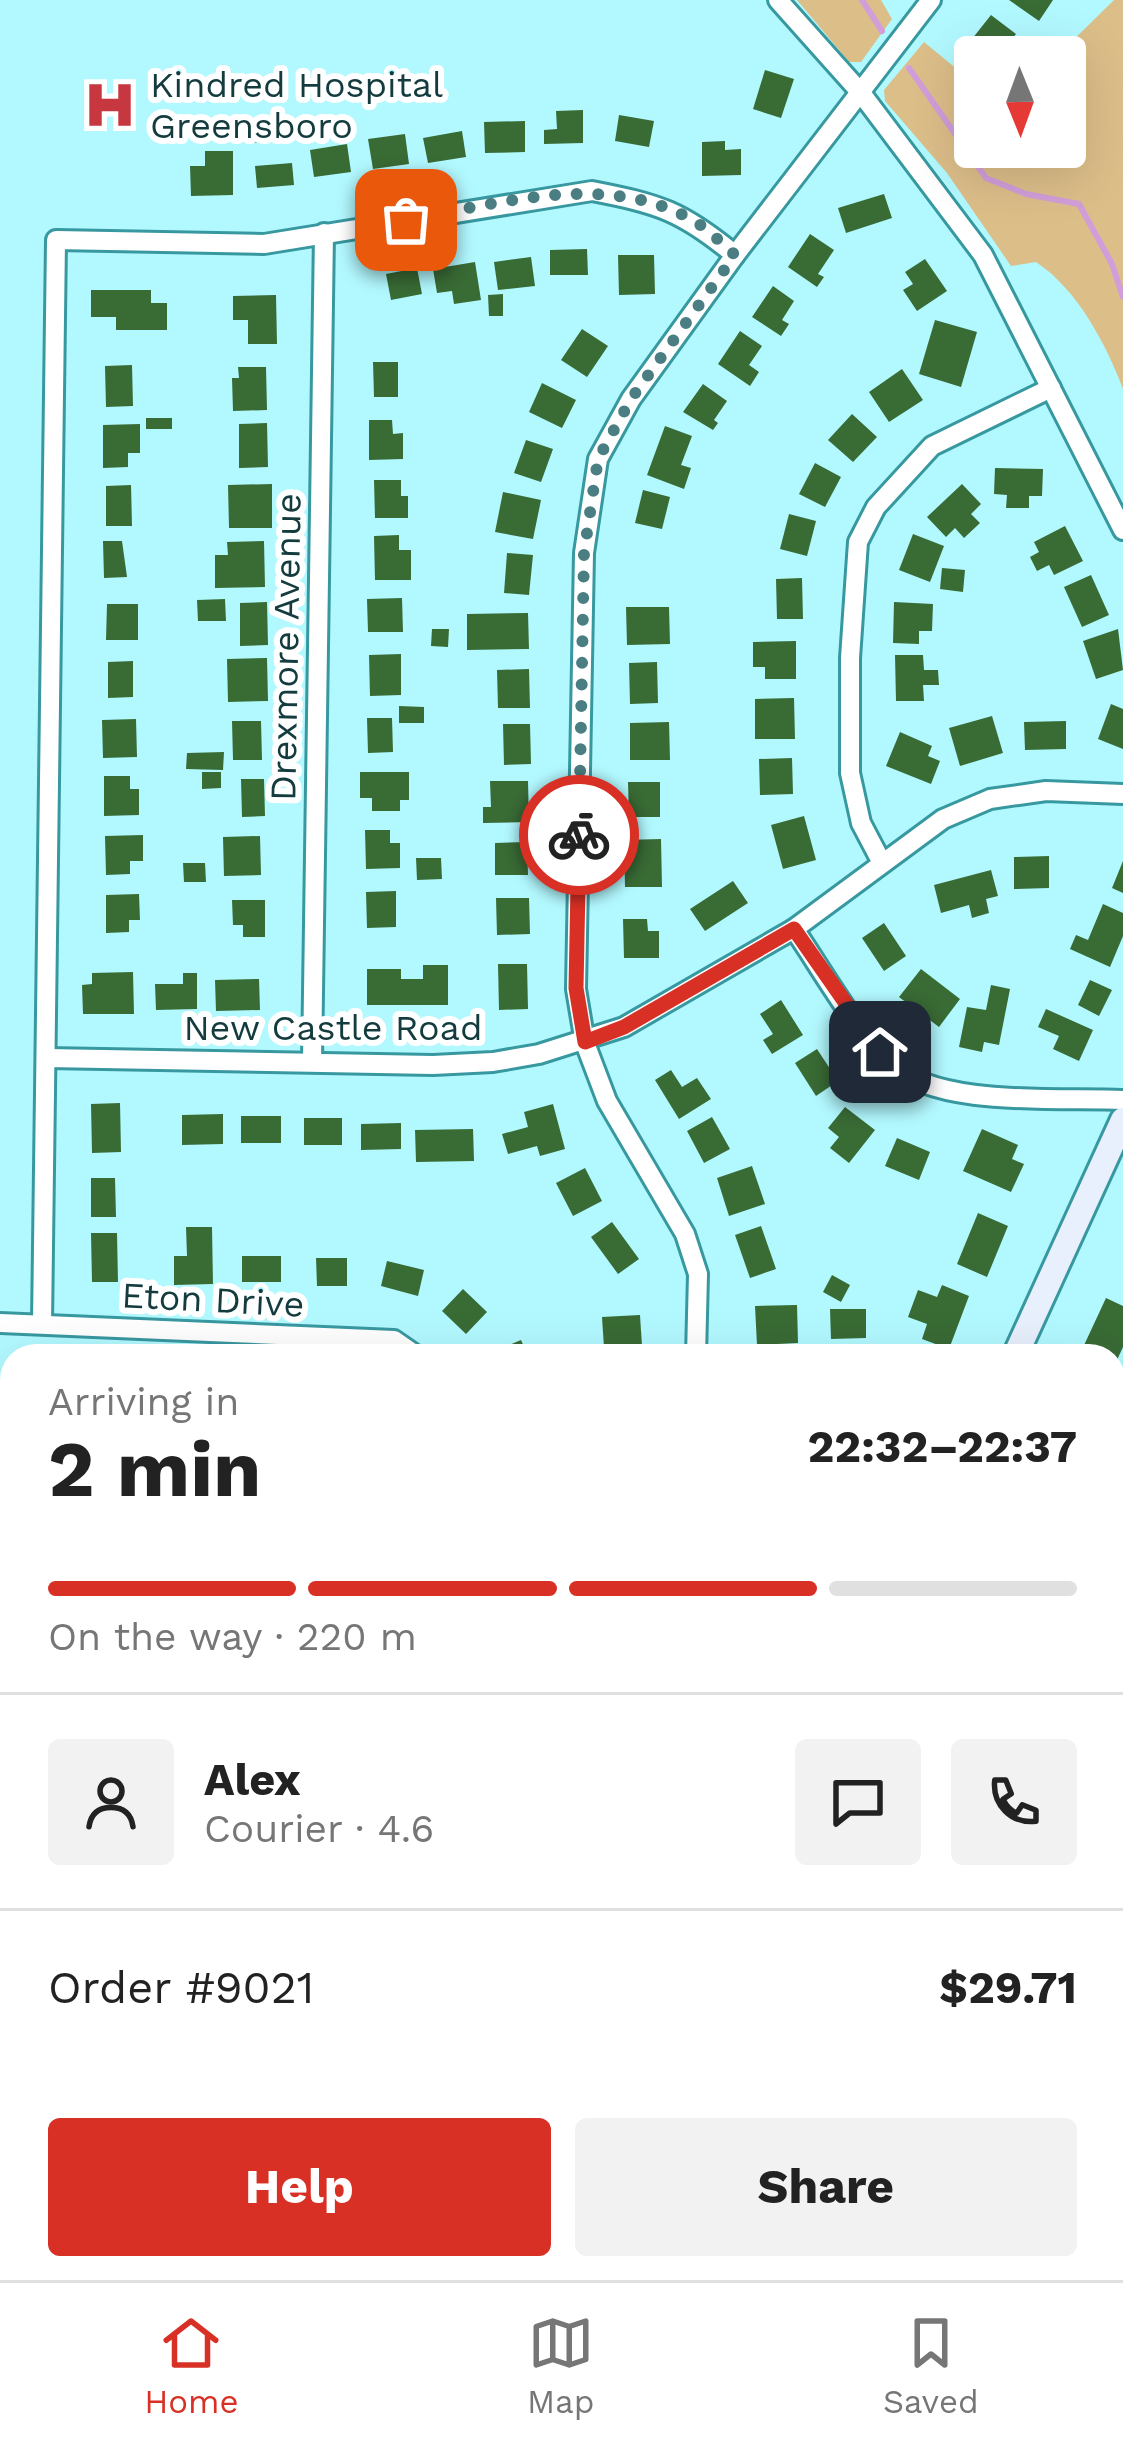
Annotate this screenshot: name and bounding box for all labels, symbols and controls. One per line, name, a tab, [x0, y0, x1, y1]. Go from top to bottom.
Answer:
north arrow	[954, 36, 1086, 168]
map controls	[954, 36, 1086, 168]
place label: Kindred Hospital Greensboro	[150, 64, 443, 147]
hospital icon: Kindred Hospital Greensboro	[81, 76, 139, 134]
pin	[355, 169, 457, 271]
icon: bag	[373, 187, 439, 253]
street label: Drexmore Avenue	[262, 493, 310, 801]
courier	[519, 775, 639, 895]
icon: bike	[546, 802, 612, 868]
pin	[829, 1001, 931, 1103]
street label: New Castle Road	[183, 1007, 483, 1049]
icon: home	[847, 1019, 913, 1085]
street label: Eton Drive	[120, 1274, 305, 1326]
text: Arriving in	[48, 1379, 239, 1424]
text: 22:32–22:37	[808, 1420, 1077, 1473]
text: 2 min	[48, 1423, 261, 1515]
text: On the way · 220 m	[48, 1614, 417, 1659]
button: person	[48, 1739, 174, 1865]
button: chat	[795, 1739, 921, 1865]
button: phone	[951, 1739, 1077, 1865]
text: Alex	[204, 1753, 301, 1806]
text: Courier · 4.6	[204, 1806, 434, 1851]
text: Order #9021	[48, 1961, 314, 2014]
text: $29.71	[939, 1961, 1077, 2014]
button: Help	[48, 2118, 551, 2256]
button: Share	[575, 2118, 1077, 2256]
tab: Home	[144, 2310, 239, 2421]
tab: Map	[527, 2310, 594, 2421]
tab: Saved	[883, 2310, 979, 2421]

